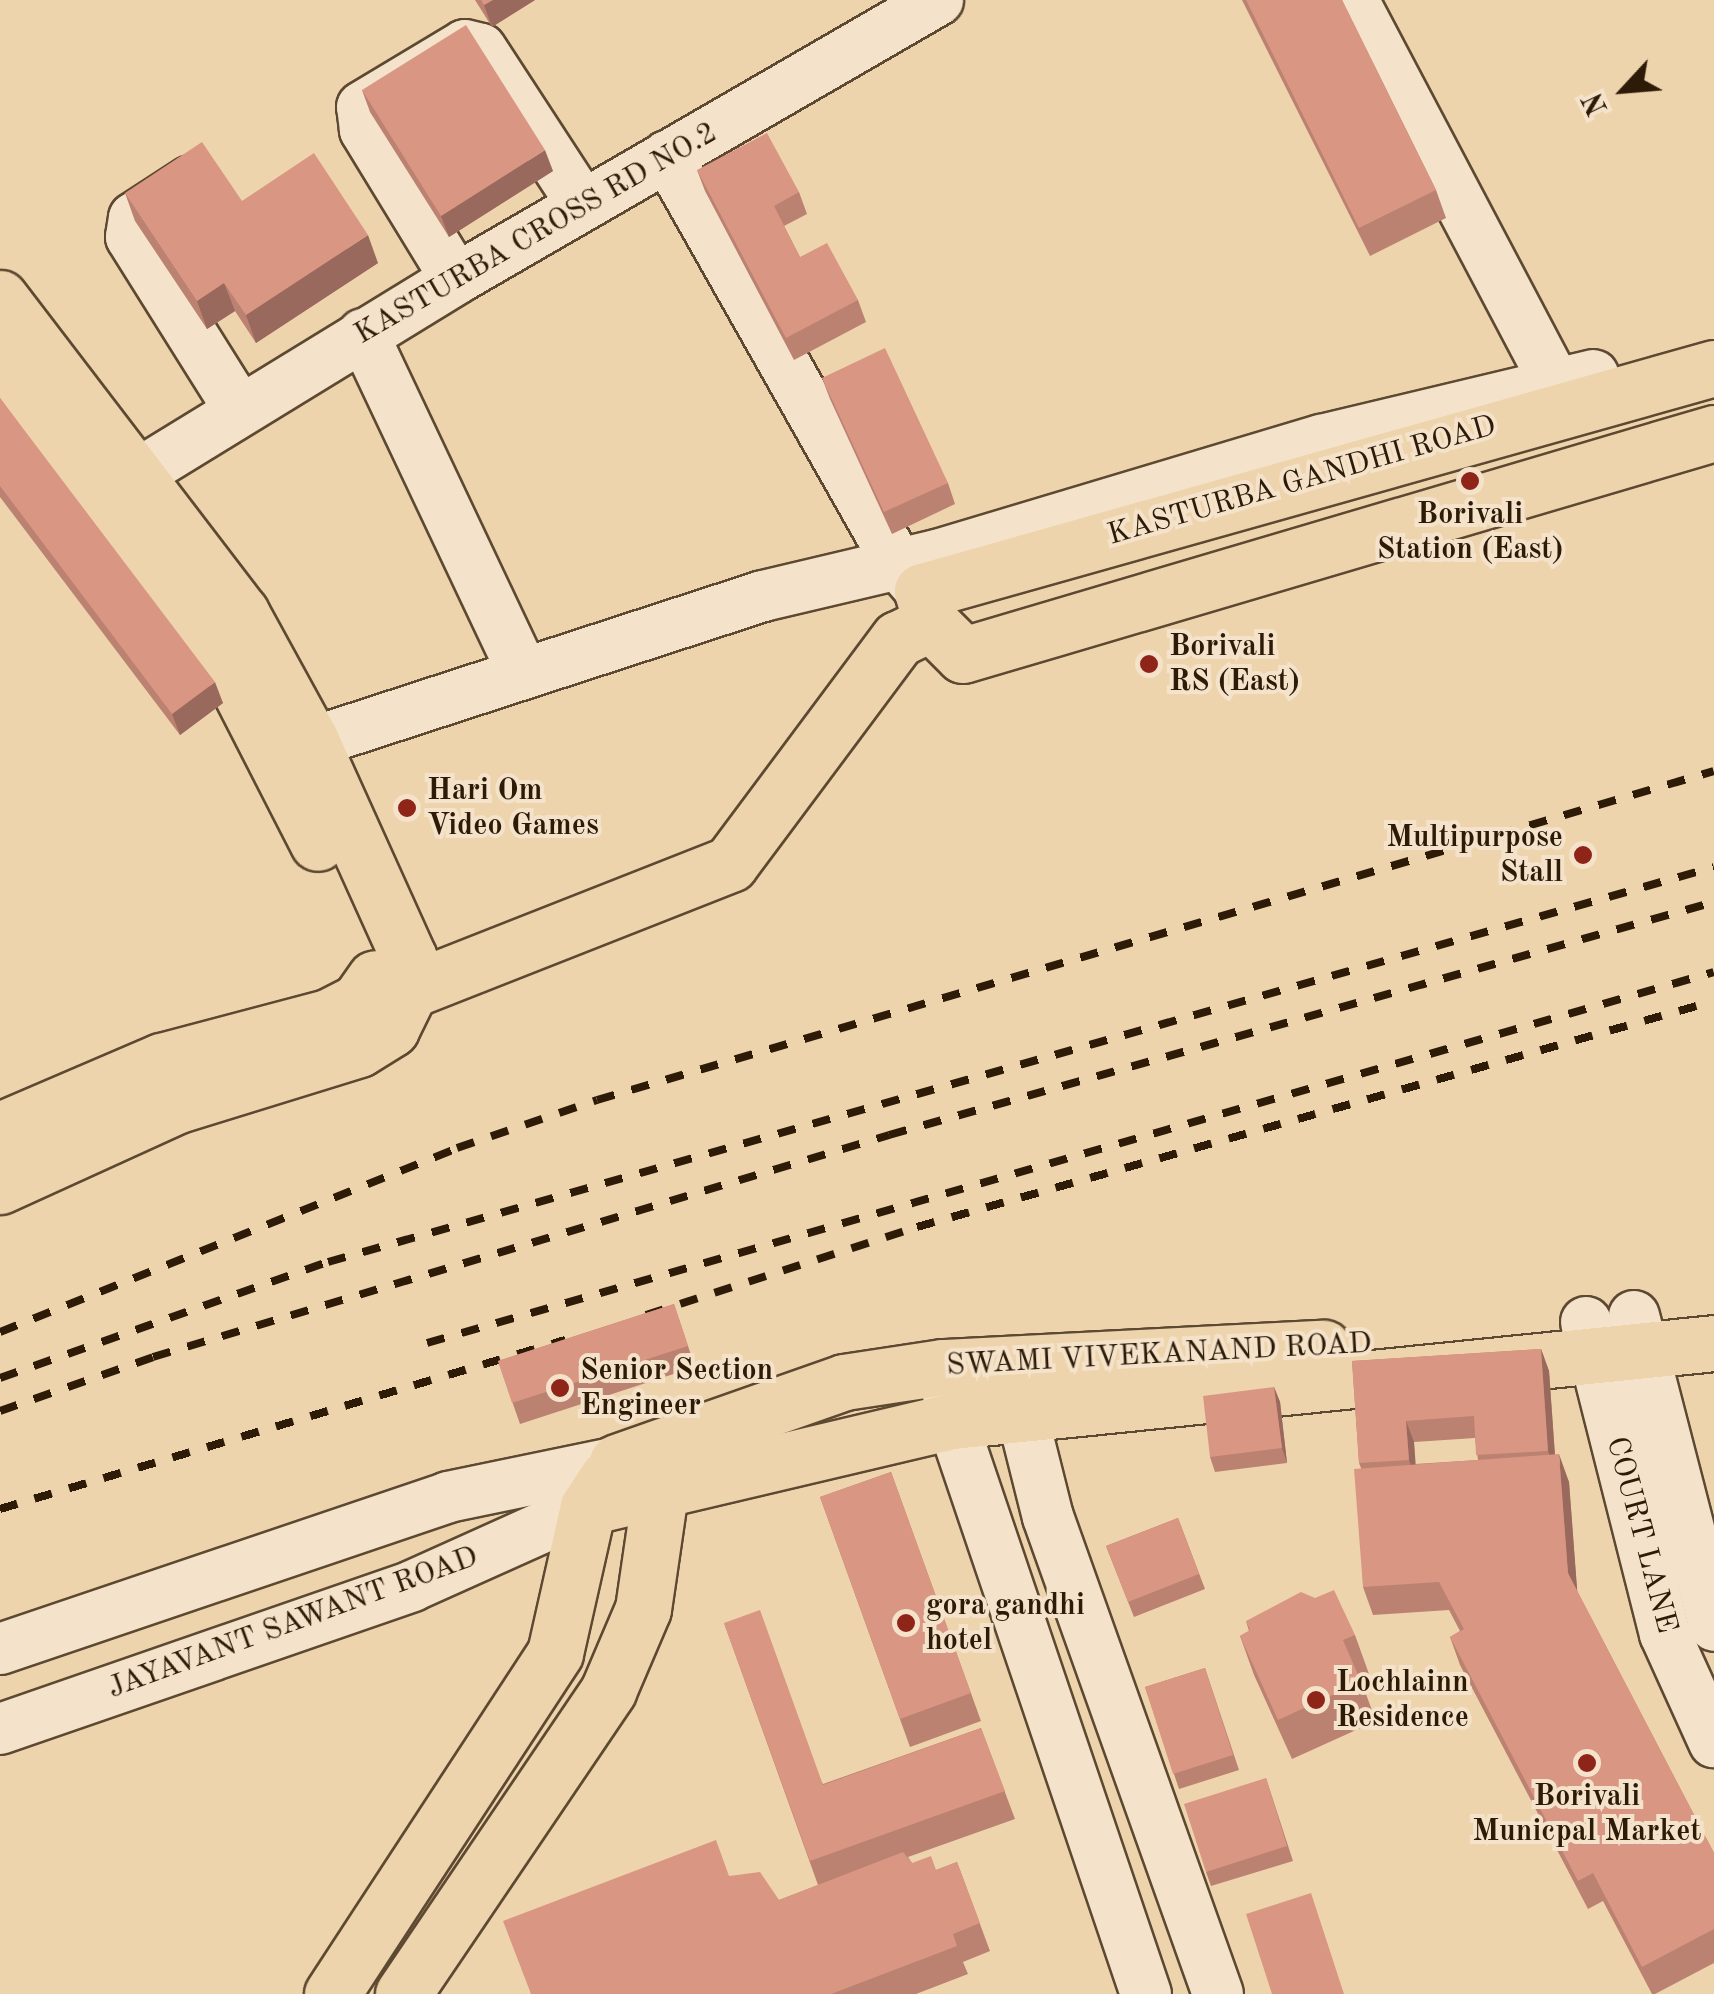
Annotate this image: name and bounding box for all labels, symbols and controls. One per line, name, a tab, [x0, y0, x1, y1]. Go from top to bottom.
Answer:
north arrow	[1574, 40, 1674, 140]
text: N	[1580, 87, 1614, 119]
street label: KASTURBA CROSS RD NO.2	[348, 115, 724, 353]
street label: KASTURBA GANDHI ROAD	[1104, 408, 1500, 554]
marker: Borivali Station (East)	[1459, 470, 1481, 492]
place label: Borivali Station (East)	[1377, 497, 1563, 568]
place label: Borivali RS (East)	[1169, 629, 1300, 700]
marker: Borivali RS (East)	[1138, 653, 1160, 675]
place label: Hari Om Video Games	[427, 773, 599, 844]
marker: Hari Om Video Games	[396, 797, 418, 819]
place label: Multipurpose Stall	[1386, 820, 1563, 890]
marker: Multipurpose Stall	[1572, 844, 1594, 866]
street label: SWAMI VIVEKANAND ROAD	[945, 1326, 1373, 1384]
place label: Senior Section Engineer	[580, 1353, 773, 1424]
marker: Senior Section Engineer	[549, 1377, 571, 1399]
street label: COURT LANE	[1598, 1433, 1684, 1637]
street label: JAYAVANT SAWANT ROAD	[103, 1539, 483, 1707]
place label: gora gandhi hotel	[926, 1588, 1085, 1658]
marker: gora gandhi hotel	[895, 1612, 917, 1634]
place label: Lochlainn Residence	[1336, 1665, 1469, 1736]
marker: Lochlainn Residence	[1305, 1689, 1327, 1711]
marker: Borivali Municpal Market	[1576, 1752, 1598, 1774]
place label: Borivali Municpal Market	[1473, 1779, 1701, 1850]

